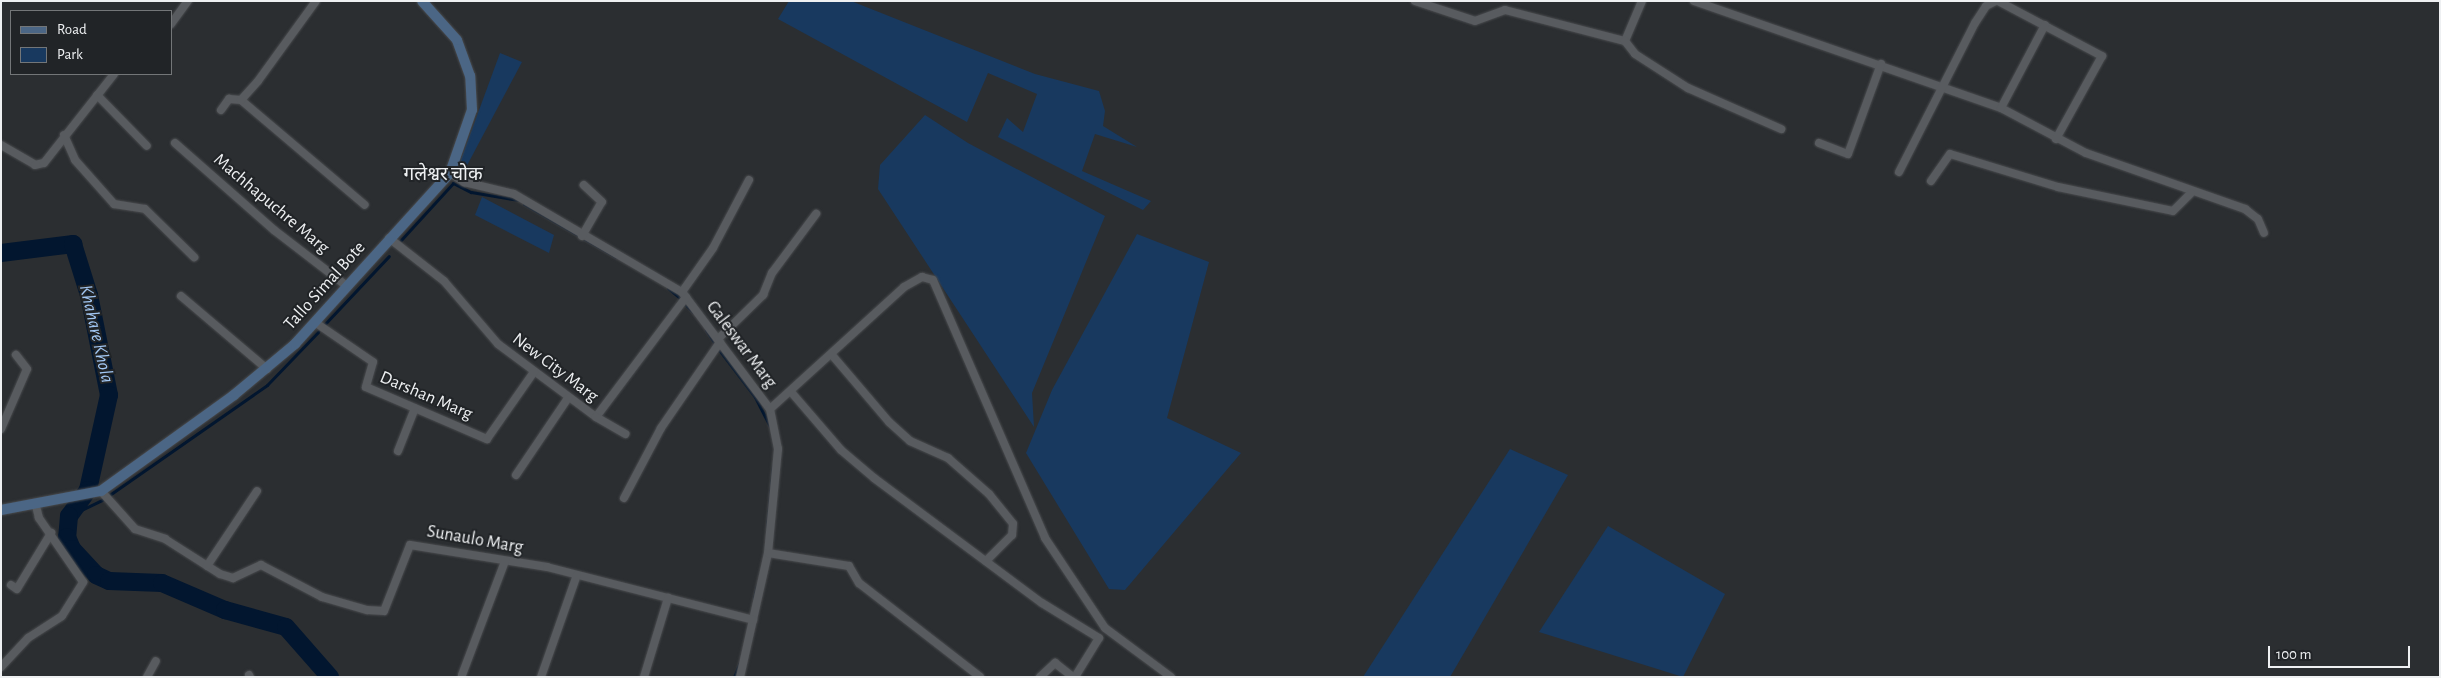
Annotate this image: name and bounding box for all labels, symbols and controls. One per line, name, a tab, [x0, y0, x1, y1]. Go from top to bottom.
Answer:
legend	[10, 10, 172, 75]
text: Road	[57, 22, 87, 37]
text: Park	[57, 47, 83, 62]
street label: Machhapuchre Marg	[209, 149, 333, 259]
district label: गलेश्वर चोक	[403, 164, 483, 186]
street label: Tallo Simal Bote	[280, 237, 370, 335]
water label: Khahare Khola	[74, 283, 118, 385]
street label: Galeswar Marg	[701, 297, 781, 393]
street label: New City Marg	[508, 329, 602, 407]
street label: Darshan Marg	[376, 367, 476, 425]
street label: Sunaulo Marg	[425, 521, 525, 559]
scale bar	[2271, 636, 2414, 668]
text: 100 m	[2276, 647, 2311, 662]

